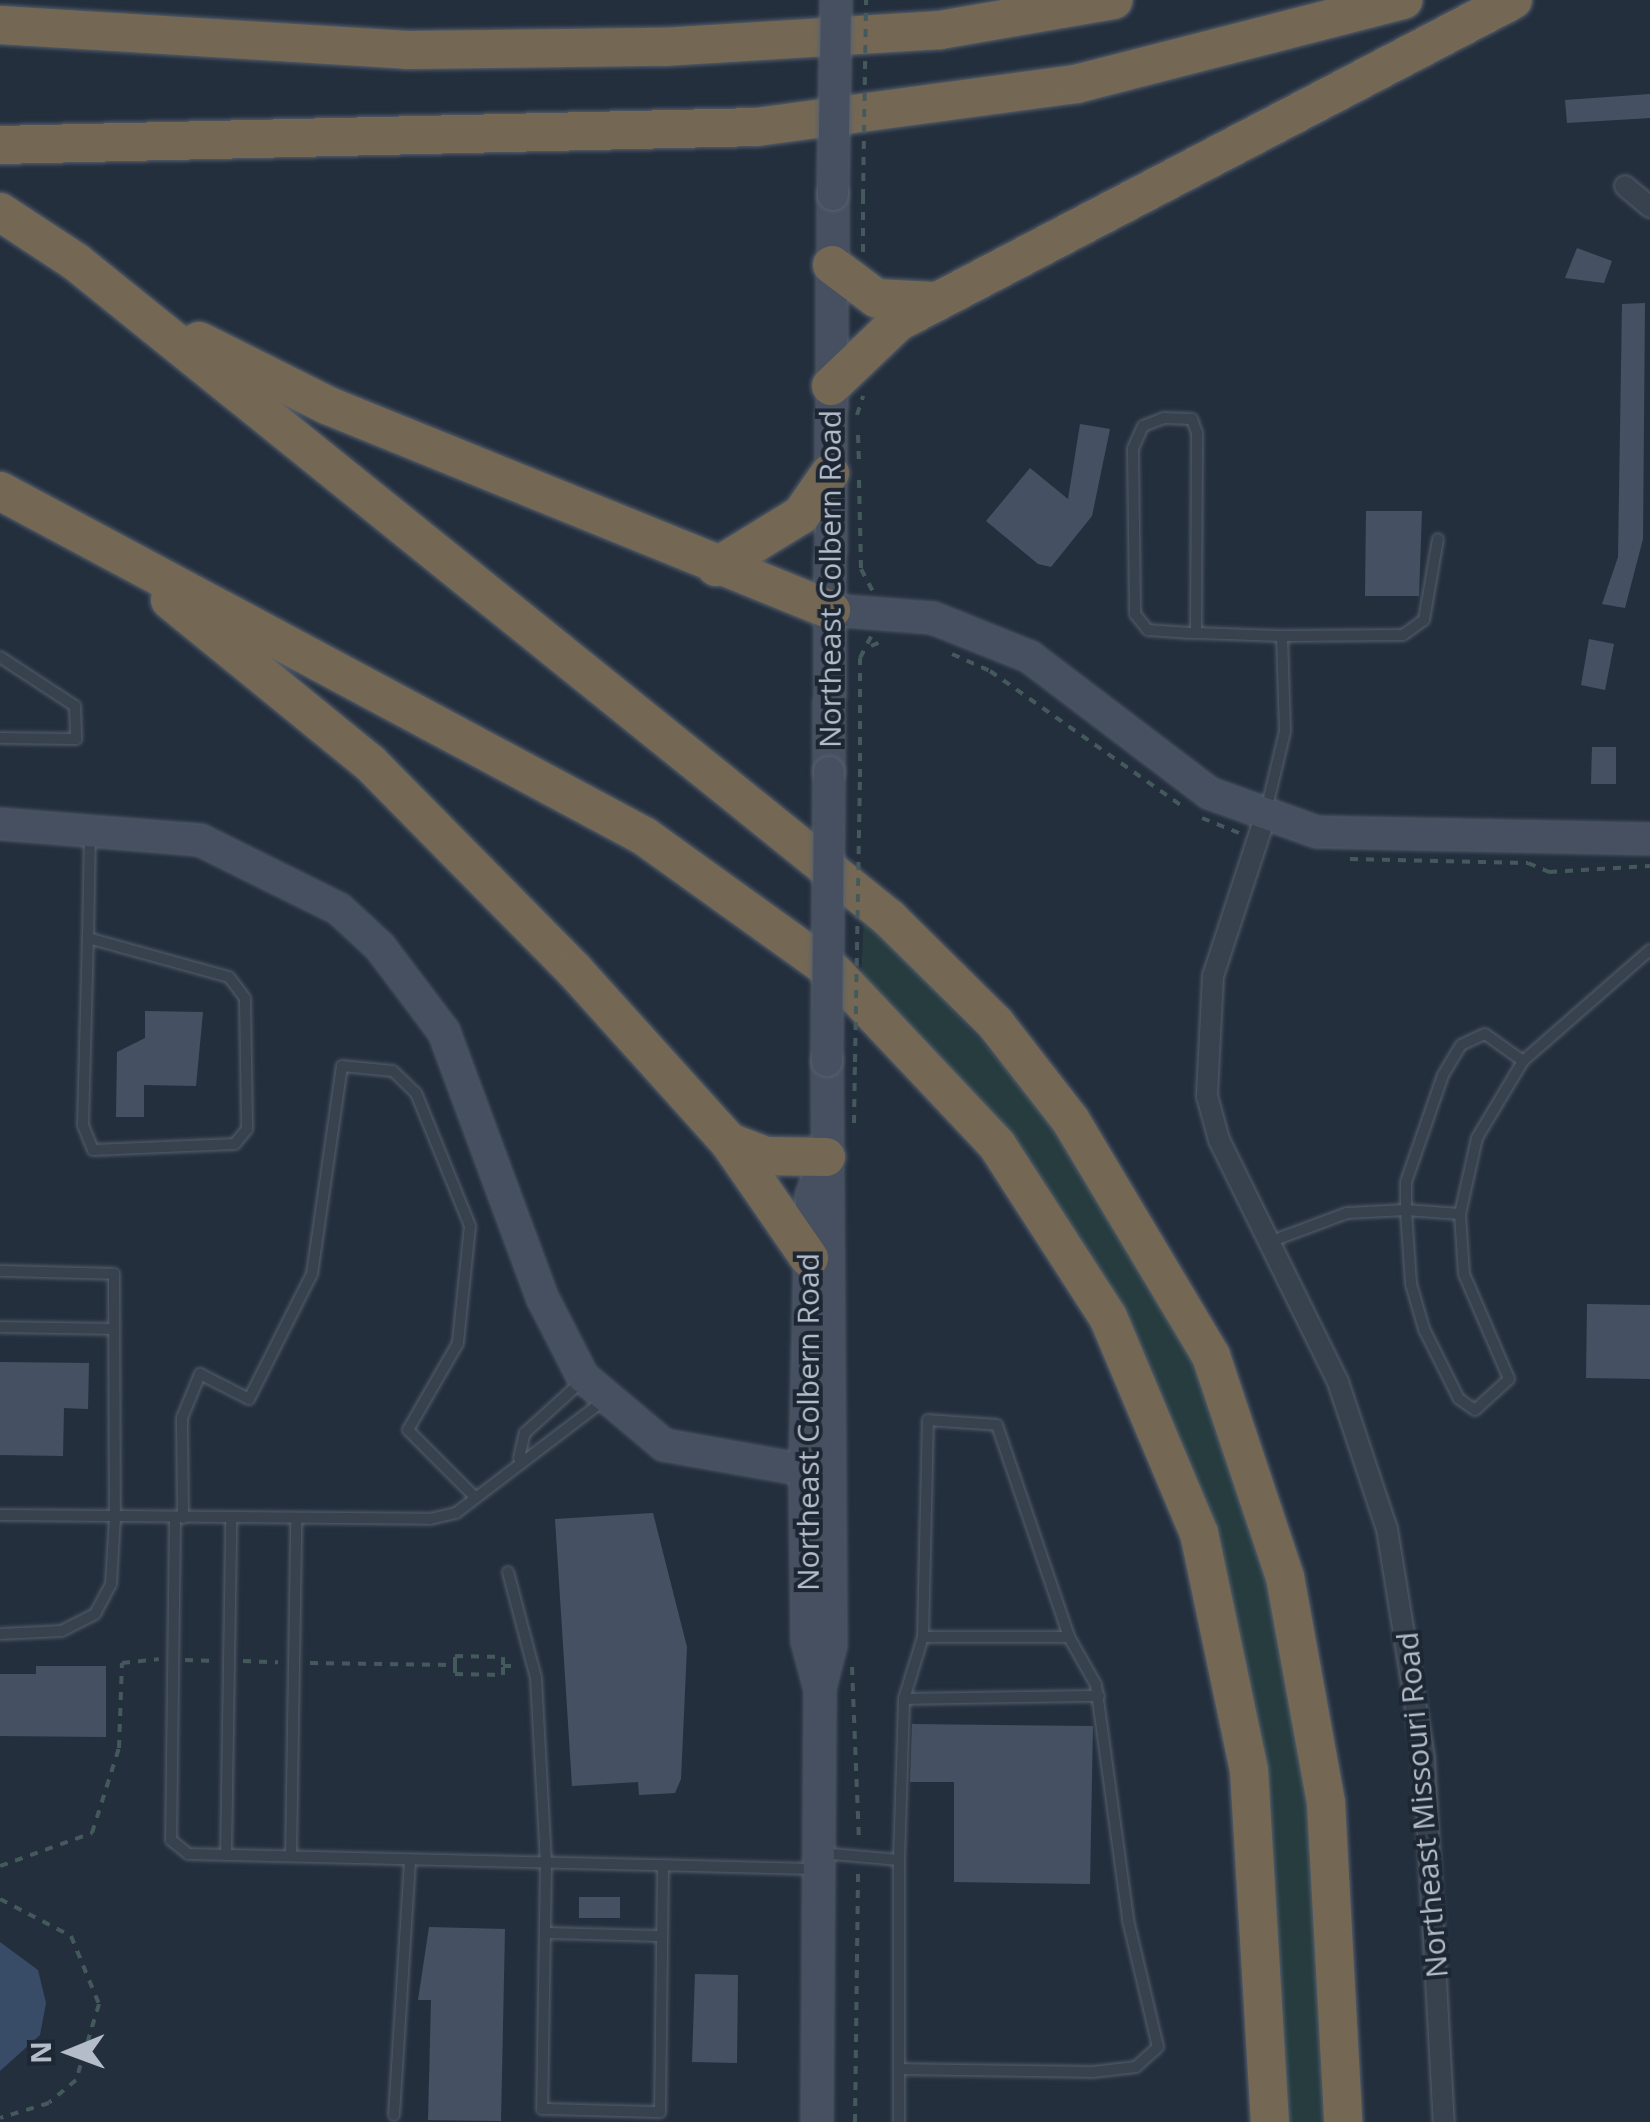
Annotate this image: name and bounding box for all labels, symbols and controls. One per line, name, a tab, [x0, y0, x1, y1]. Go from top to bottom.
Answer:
street label: Northeast Colbern Road	[812, 410, 848, 748]
street label: Northeast Colbern Road	[790, 1253, 826, 1591]
street label: Northeast Missouri Road	[1389, 1631, 1455, 1979]
north arrow	[20, 2002, 120, 2102]
text: N	[21, 2041, 59, 2064]

